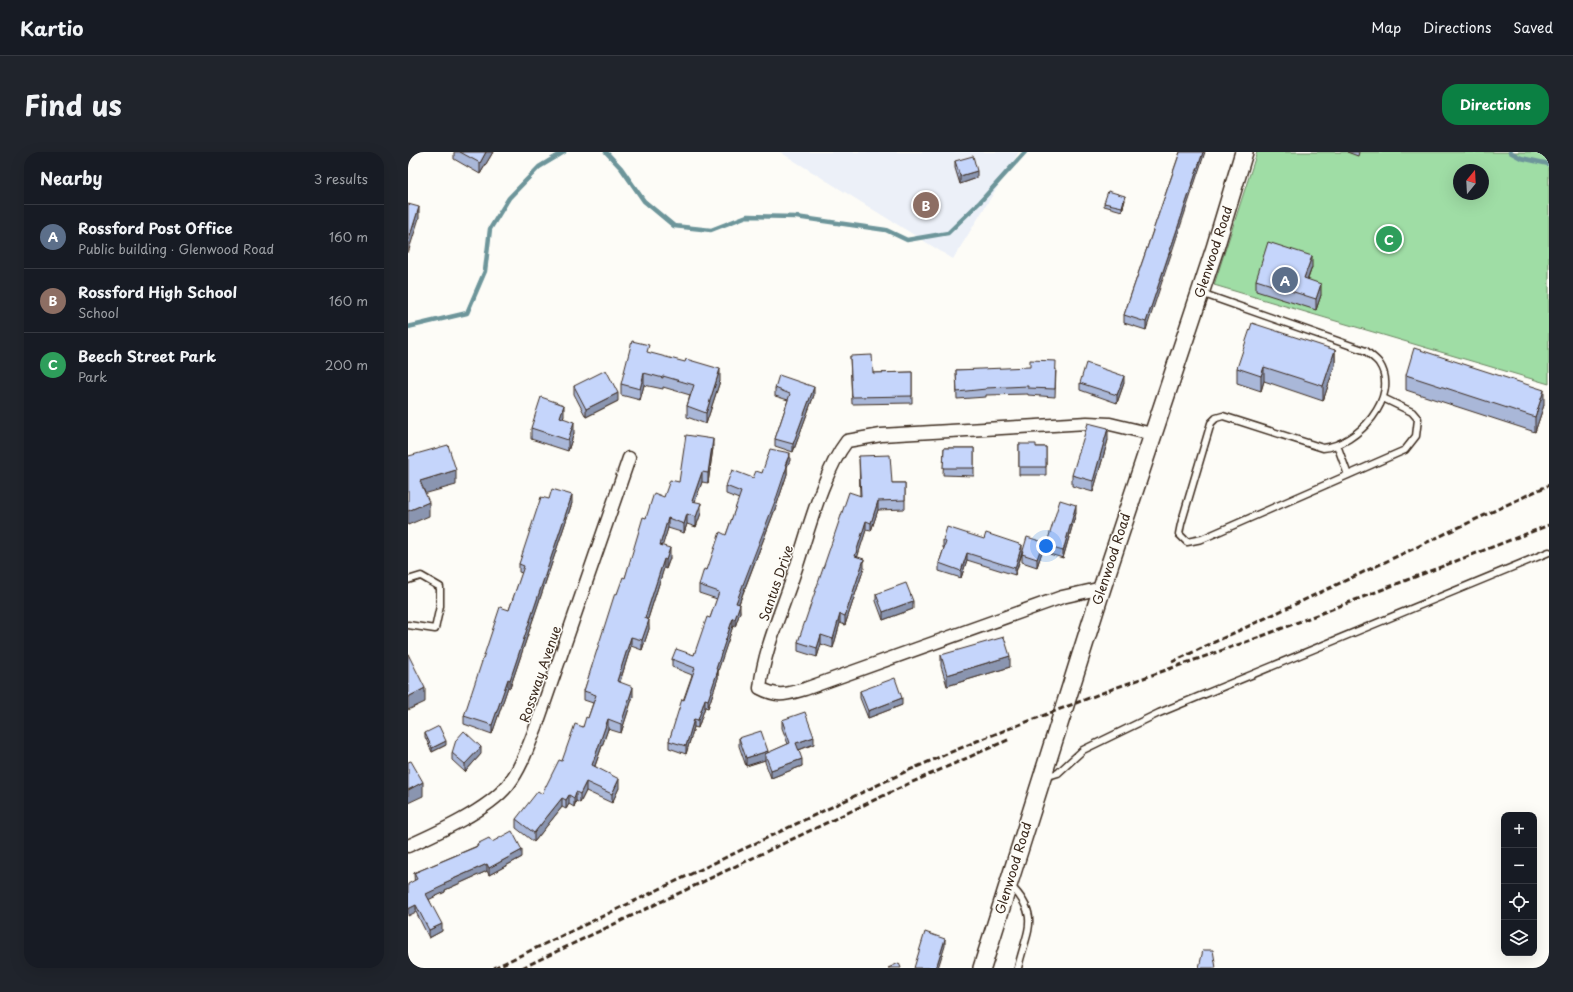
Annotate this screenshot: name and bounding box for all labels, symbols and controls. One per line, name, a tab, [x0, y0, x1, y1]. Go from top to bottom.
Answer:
text: Kartio	[20, 14, 83, 42]
text: Map	[1371, 17, 1401, 38]
text: Directions	[1423, 17, 1491, 38]
text: Saved	[1513, 17, 1553, 38]
text: Find us	[24, 83, 122, 126]
button: Directions	[1442, 84, 1549, 125]
north arrow	[1453, 164, 1489, 200]
text: Nearby	[40, 165, 102, 191]
text: 3 results	[314, 169, 368, 188]
pin: B	[913, 190, 939, 220]
street label: Glenwood Road	[1189, 203, 1236, 300]
text: Rossford Post Office	[78, 216, 233, 239]
pin: C	[1376, 224, 1402, 254]
text: A	[48, 227, 58, 246]
text: 160 m	[329, 227, 368, 246]
text: Public building · Glenwood Road	[78, 239, 274, 258]
pin: A	[1272, 265, 1298, 295]
text: Rossford High School	[78, 280, 237, 303]
text: B	[49, 291, 57, 310]
text: 160 m	[329, 291, 368, 310]
text: School	[78, 303, 119, 322]
text: Beech Street Park	[78, 344, 216, 367]
text: C	[48, 355, 58, 374]
text: 200 m	[325, 355, 368, 374]
text: Park	[78, 367, 107, 386]
street label: Glenwood Road	[1087, 510, 1134, 607]
your location	[1036, 536, 1056, 556]
street label: Santus Drive	[754, 542, 797, 623]
street label: Rossway Avenue	[514, 623, 565, 725]
map controls	[1501, 812, 1537, 956]
button: +	[1501, 812, 1537, 848]
street label: Glenwood Road	[989, 819, 1036, 916]
button: −	[1501, 848, 1537, 884]
button: locate	[1501, 884, 1537, 920]
button: layers	[1501, 920, 1537, 956]

